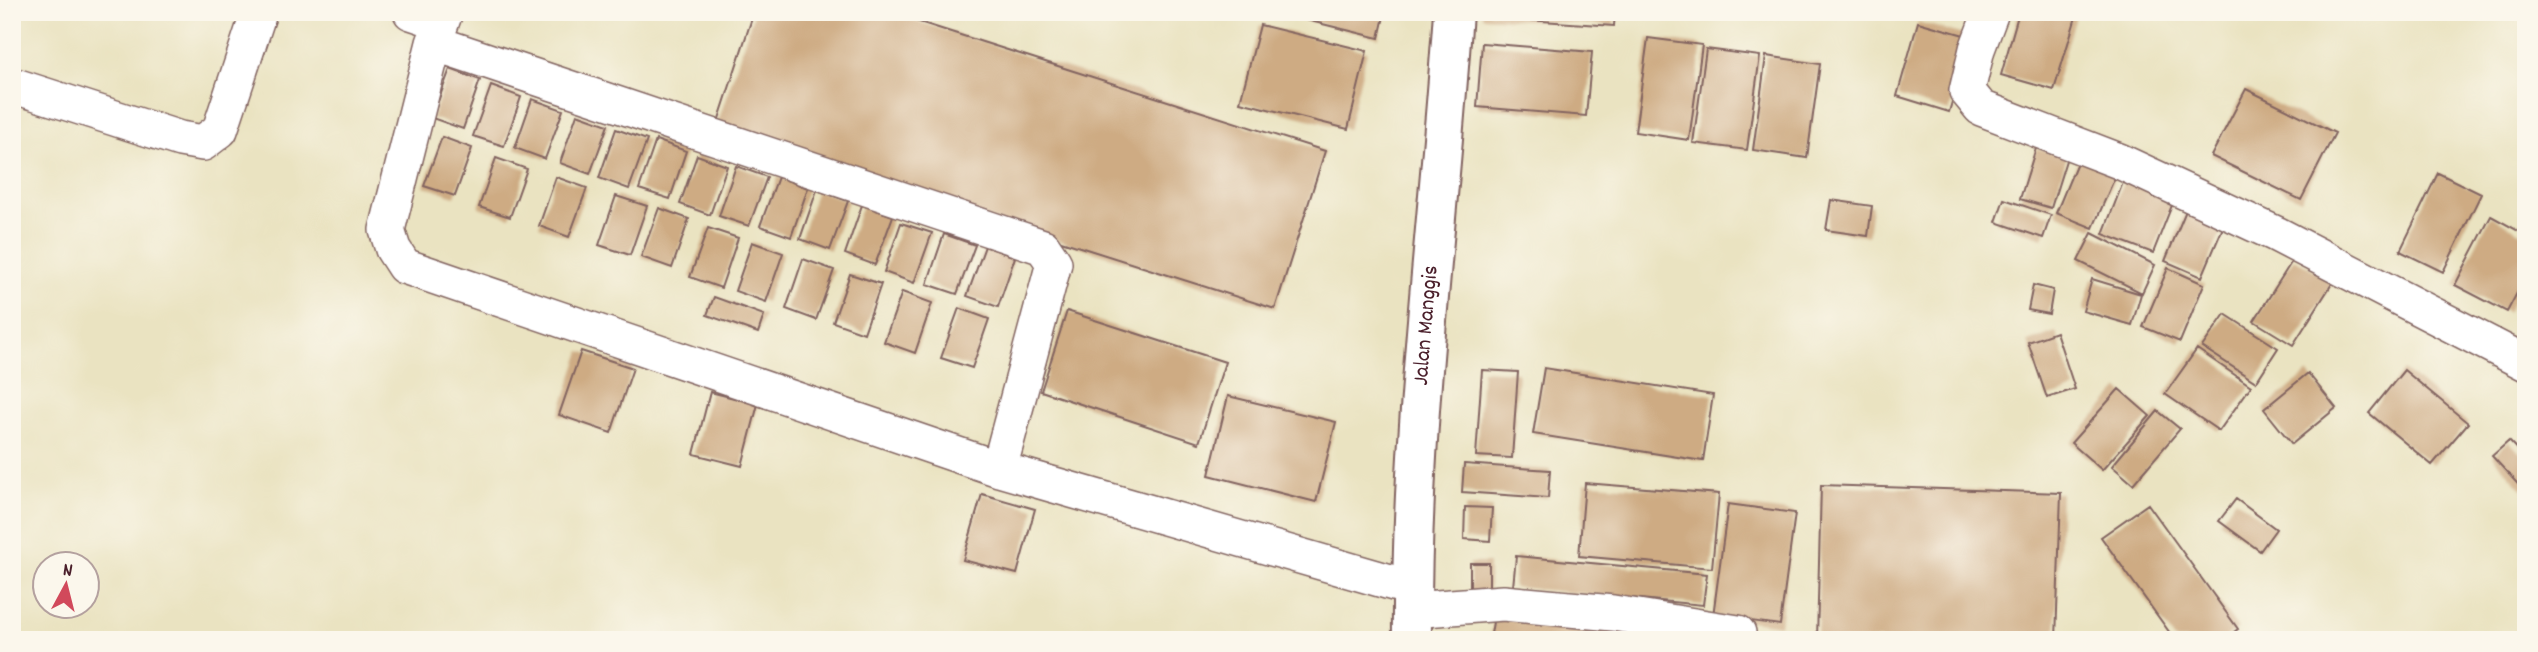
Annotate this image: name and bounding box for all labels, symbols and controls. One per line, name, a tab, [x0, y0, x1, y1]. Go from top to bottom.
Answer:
street label: Jalan Manggis	[1405, 264, 1448, 387]
north arrow	[32, 550, 102, 620]
text: N	[61, 558, 74, 586]

